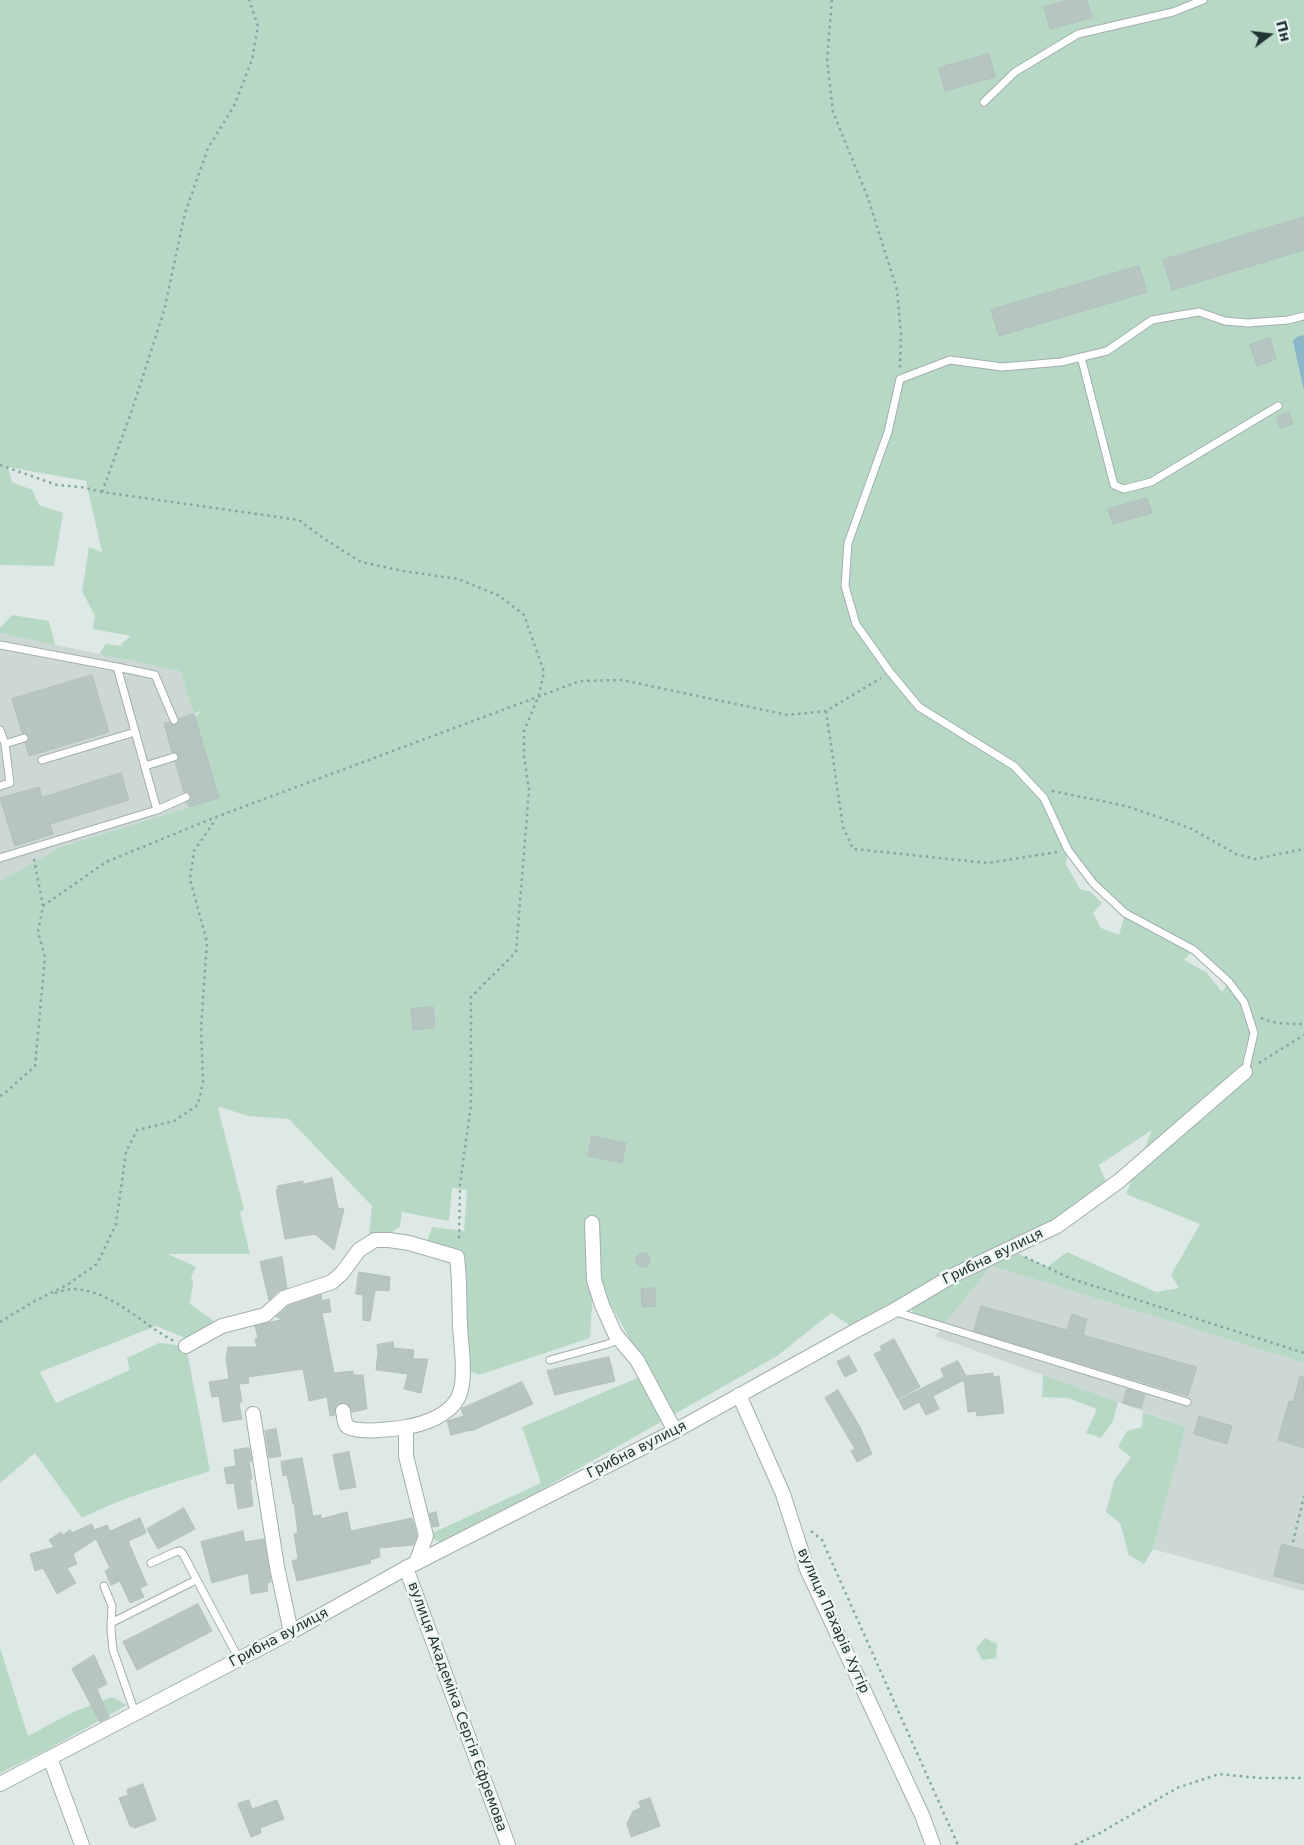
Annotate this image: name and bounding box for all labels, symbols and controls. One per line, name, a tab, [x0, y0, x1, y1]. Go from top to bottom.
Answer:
north arrow	[1244, 10, 1294, 60]
text: Пн	[1273, 19, 1294, 44]
street label: Грибна вулиця	[940, 1225, 1046, 1289]
street label: Грибна вулиця	[584, 1418, 690, 1482]
street label: вулиця Пахарів Хутір	[793, 1546, 873, 1696]
street label: вулиця Академіка Сергія Єфремова	[404, 1580, 510, 1834]
street label: Грибна вулиця	[227, 1605, 331, 1671]

